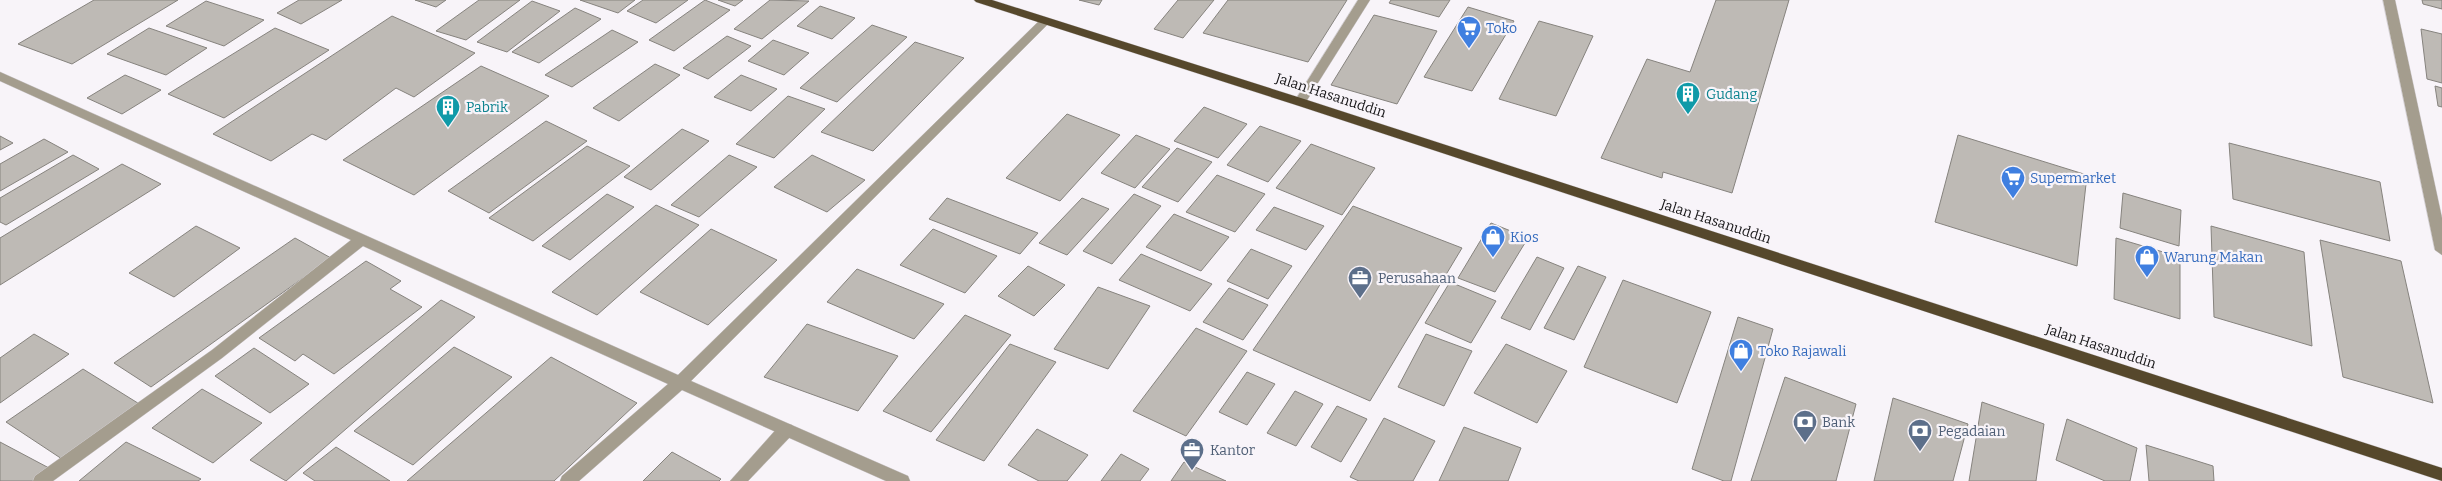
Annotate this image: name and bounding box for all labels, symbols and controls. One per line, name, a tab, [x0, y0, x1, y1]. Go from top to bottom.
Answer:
supermarket icon: Toko	[1456, 15, 1482, 49]
place label: Toko	[1486, 20, 1517, 37]
street label: Jalan Hasanuddin	[1272, 69, 1388, 121]
building icon: Gudang	[1675, 81, 1701, 115]
place label: Gudang	[1706, 86, 1757, 103]
building icon: Pabrik	[435, 94, 461, 128]
place label: Pabrik	[466, 99, 508, 116]
supermarket icon: Supermarket	[2000, 165, 2026, 199]
place label: Supermarket	[2030, 170, 2116, 187]
street label: Jalan Hasanuddin	[1657, 195, 1773, 247]
shop icon: Kios	[1480, 224, 1506, 258]
place label: Kios	[1510, 229, 1539, 246]
shop icon: Warung Makan	[2134, 244, 2160, 278]
place label: Warung Makan	[2164, 249, 2263, 266]
office icon: Perusahaan	[1347, 265, 1373, 299]
place label: Perusahaan	[1378, 270, 1456, 287]
street label: Jalan Hasanuddin	[2042, 320, 2158, 372]
shop icon: Toko Rajawali	[1728, 338, 1754, 372]
place label: Toko Rajawali	[1758, 343, 1846, 360]
bank icon: Bank	[1792, 409, 1818, 443]
place label: Bank	[1822, 414, 1855, 431]
bank icon: Pegadaian	[1907, 418, 1933, 452]
place label: Pegadaian	[1938, 423, 2006, 440]
office icon: Kantor	[1179, 437, 1205, 471]
place label: Kantor	[1210, 442, 1255, 459]

